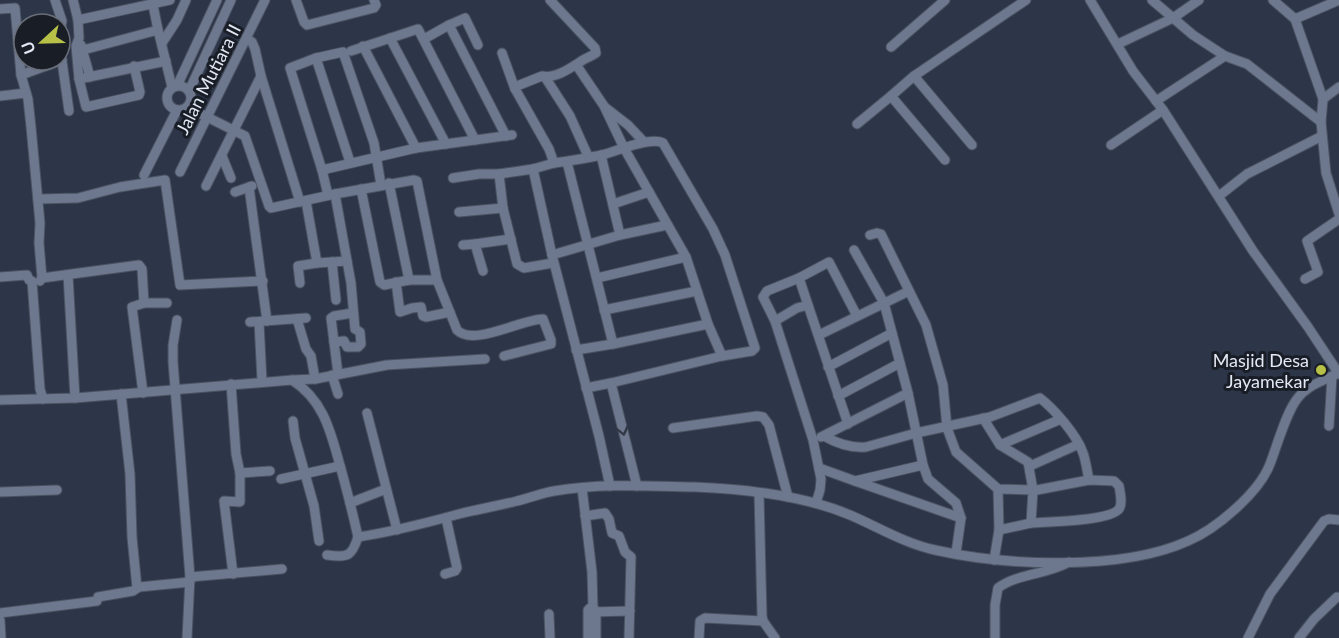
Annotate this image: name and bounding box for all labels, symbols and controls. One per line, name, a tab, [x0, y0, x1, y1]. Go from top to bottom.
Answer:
north arrow	[12, 12, 72, 72]
street label: Jalan Mutiara II	[171, 20, 245, 138]
text: U	[17, 39, 39, 57]
place label: Masjid Desa Jayamekar	[1213, 349, 1309, 392]
marker: Masjid Desa Jayamekar	[1314, 363, 1328, 377]
one-way arrow	[616, 426, 629, 436]

